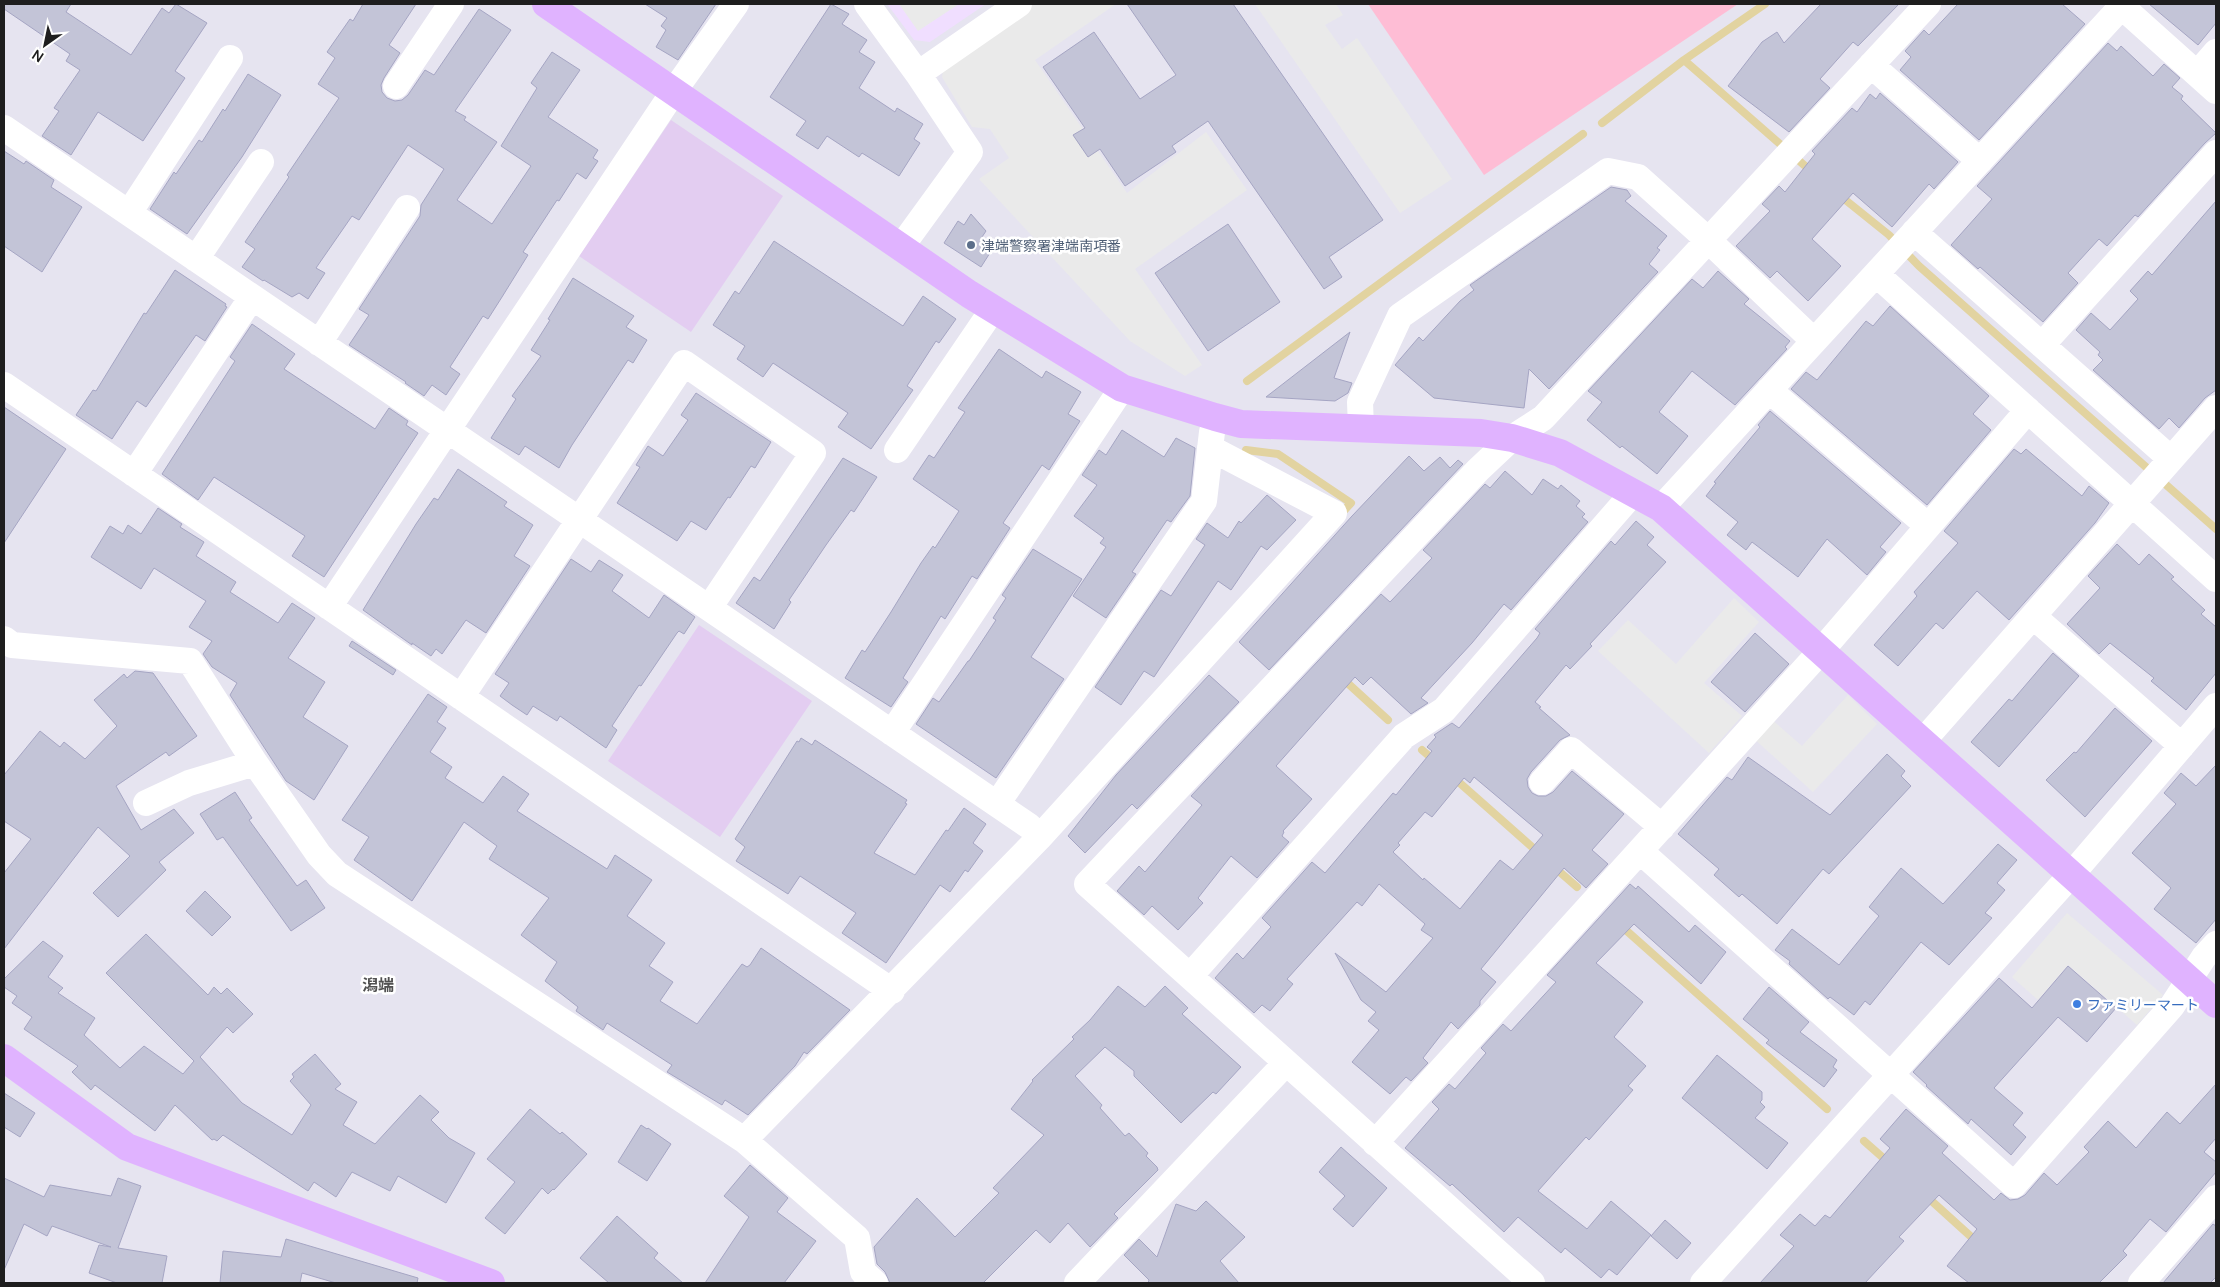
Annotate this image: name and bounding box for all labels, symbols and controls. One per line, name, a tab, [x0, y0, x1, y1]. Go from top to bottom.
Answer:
north arrow	[20, 20, 70, 70]
text: N	[28, 46, 47, 67]
place label: 津端警察署津端南項番	[981, 236, 1121, 255]
marker: 津端警察署津端南項番	[965, 239, 977, 251]
district label: 潟端	[362, 974, 394, 996]
place label: ファミリーマート	[2087, 995, 2199, 1014]
marker: ファミリーマート	[2071, 998, 2083, 1010]

